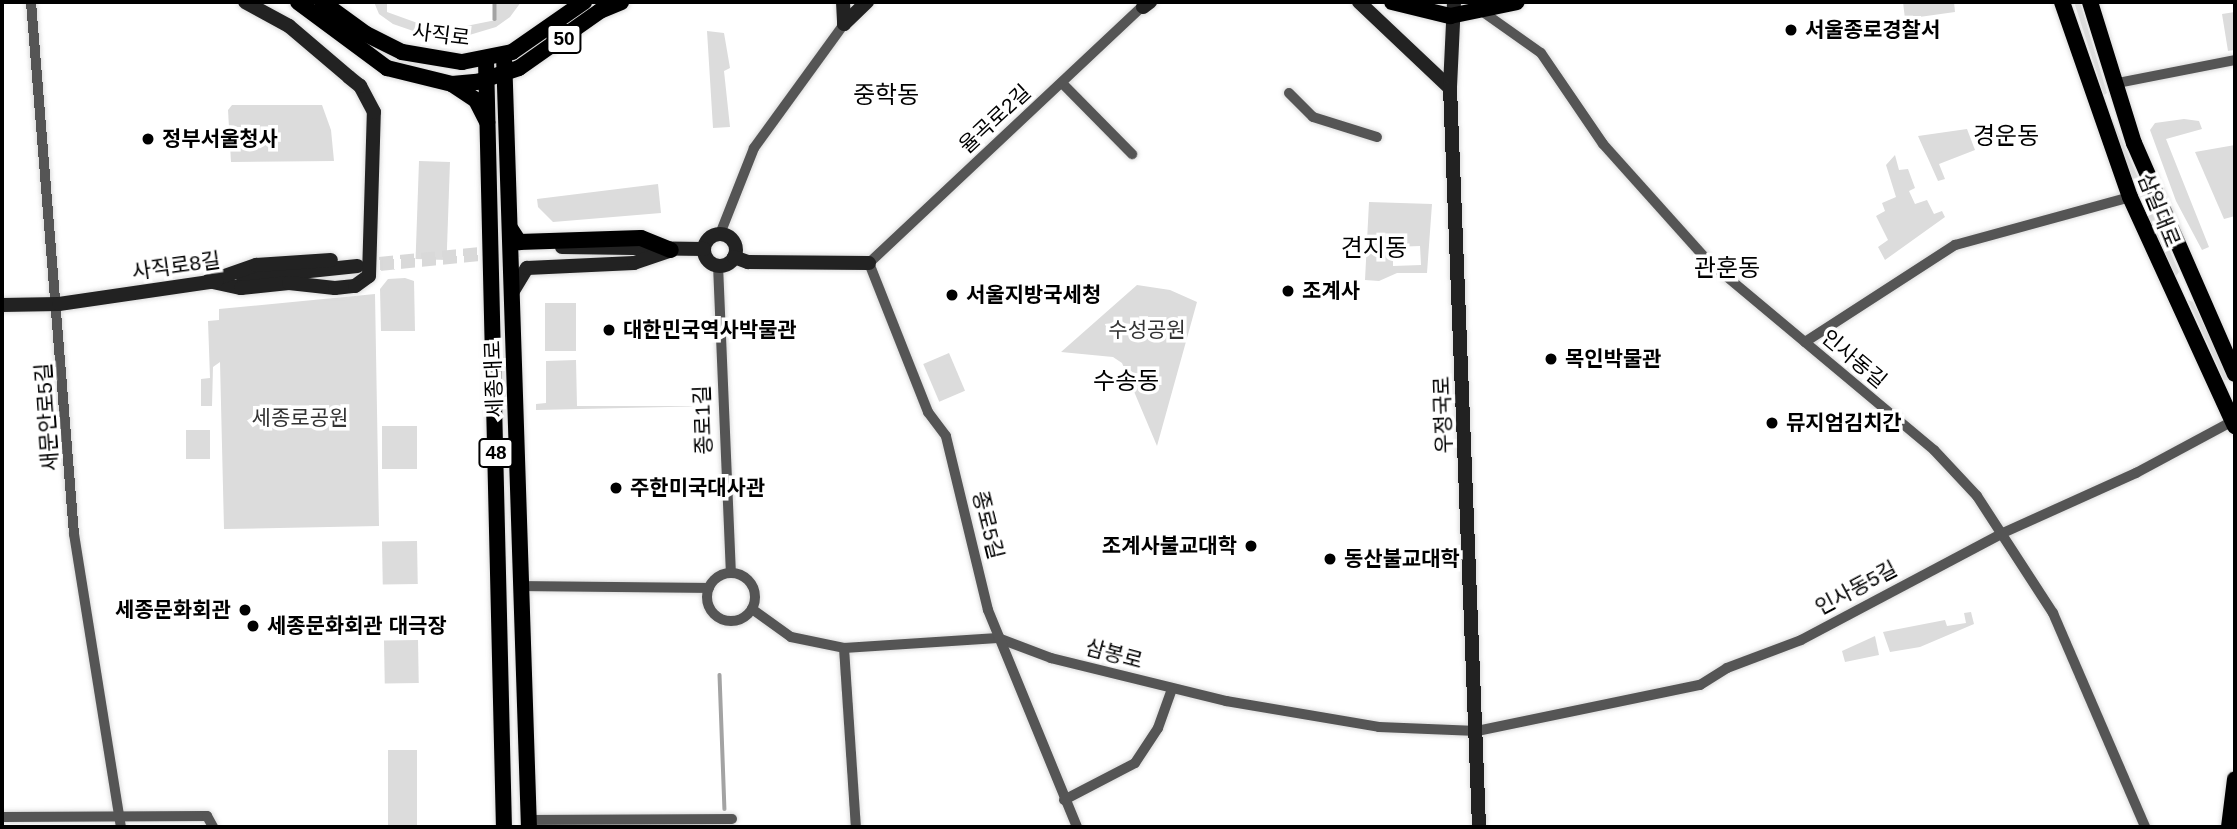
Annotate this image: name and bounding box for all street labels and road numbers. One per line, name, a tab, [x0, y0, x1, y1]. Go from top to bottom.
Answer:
street label: 사직로	[411, 19, 471, 51]
road number: 50	[545, 23, 583, 54]
street label: 율곡로2길	[954, 79, 1036, 159]
street label: 삼일대로	[2133, 169, 2185, 251]
street label: 사직로8길	[130, 247, 222, 285]
street label: 인사동길	[1816, 325, 1892, 393]
street label: 세종대로	[480, 340, 508, 418]
street label: 새문안로5길	[31, 362, 63, 472]
street label: 우정국로	[1429, 376, 1457, 454]
street label: 종로1길	[689, 385, 717, 455]
road number: 48	[477, 437, 515, 468]
street label: 종로5길	[967, 488, 1009, 562]
street label: 인사동5길	[1811, 556, 1901, 620]
street label: 삼봉로	[1083, 634, 1145, 674]

